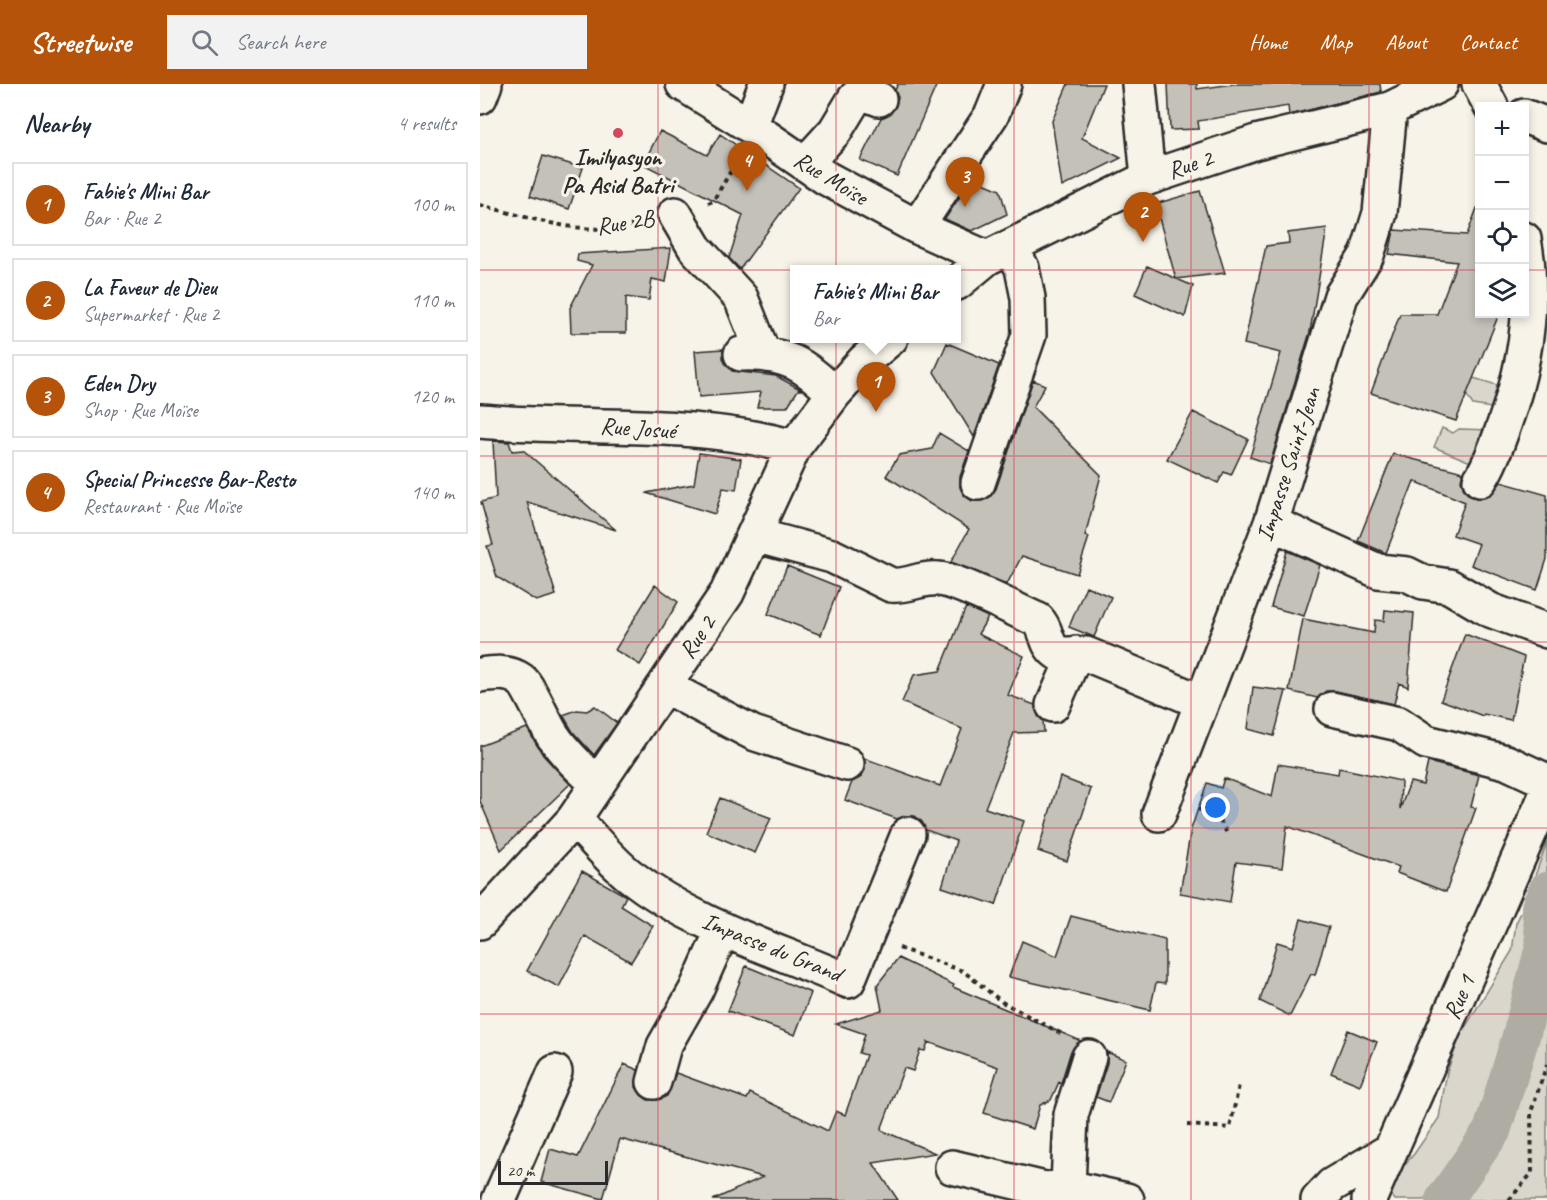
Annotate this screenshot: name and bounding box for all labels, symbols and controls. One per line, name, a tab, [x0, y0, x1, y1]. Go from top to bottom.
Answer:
search box	[167, 15, 587, 69]
text: Streetwise	[30, 25, 131, 60]
icon: search	[188, 26, 221, 59]
text: Search here	[236, 28, 325, 56]
text: Home	[1249, 29, 1287, 55]
text: Map	[1320, 29, 1352, 55]
text: About	[1385, 29, 1427, 55]
text: Contact	[1460, 29, 1517, 55]
map controls	[1475, 102, 1529, 318]
button: +	[1475, 102, 1529, 156]
text: Nearby	[24, 107, 89, 140]
text: 4 results	[397, 111, 456, 136]
marker: Imilyasyon Pa Asid Batri	[611, 126, 625, 140]
pin: 4	[728, 141, 766, 191]
place label: Imilyasyon Pa Asid Batri	[562, 142, 677, 200]
street label: Rue 2	[1164, 142, 1218, 186]
street label: Rue Moïse	[789, 144, 875, 213]
button: −	[1475, 156, 1529, 210]
pin: 3	[946, 158, 984, 207]
text: Fabie's Mini Bar	[83, 178, 208, 206]
text: 1	[41, 192, 50, 217]
text: 100 m	[411, 192, 454, 217]
pin: 2	[1124, 192, 1162, 242]
street label: Rue 2B	[594, 202, 657, 241]
text: Bar · Rue 2	[83, 206, 161, 231]
button: locate	[1475, 210, 1529, 264]
button: layers	[1475, 264, 1529, 318]
popup	[790, 265, 961, 343]
text: La Faveur de Dieu	[83, 274, 217, 302]
text: Fabie's Mini Bar	[813, 278, 938, 306]
text: 2	[41, 288, 50, 313]
text: 110 m	[411, 288, 454, 313]
text: Supermarket · Rue 2	[83, 302, 219, 327]
text: Bar	[813, 306, 839, 331]
pin: 1	[856, 362, 896, 412]
text: Eden Dry	[83, 370, 155, 398]
street label: Impasse Saint-Jean	[1249, 382, 1327, 545]
text: 3	[41, 384, 50, 409]
text: 120 m	[411, 384, 454, 409]
text: Shop · Rue Moïse	[83, 398, 198, 423]
street label: Rue Josué	[599, 410, 681, 446]
text: Special Princesse Bar-Resto	[83, 466, 295, 494]
text: 4	[41, 480, 50, 505]
text: 140 m	[411, 480, 454, 505]
text: Restaurant · Rue Moïse	[83, 494, 241, 519]
street label: Rue 2	[672, 608, 723, 664]
your location	[1201, 793, 1230, 822]
street label: Impasse du Grand	[698, 905, 849, 990]
street label: Rue 1	[1436, 969, 1482, 1024]
scale bar	[498, 1158, 608, 1186]
text: 20 m	[507, 1161, 534, 1181]

